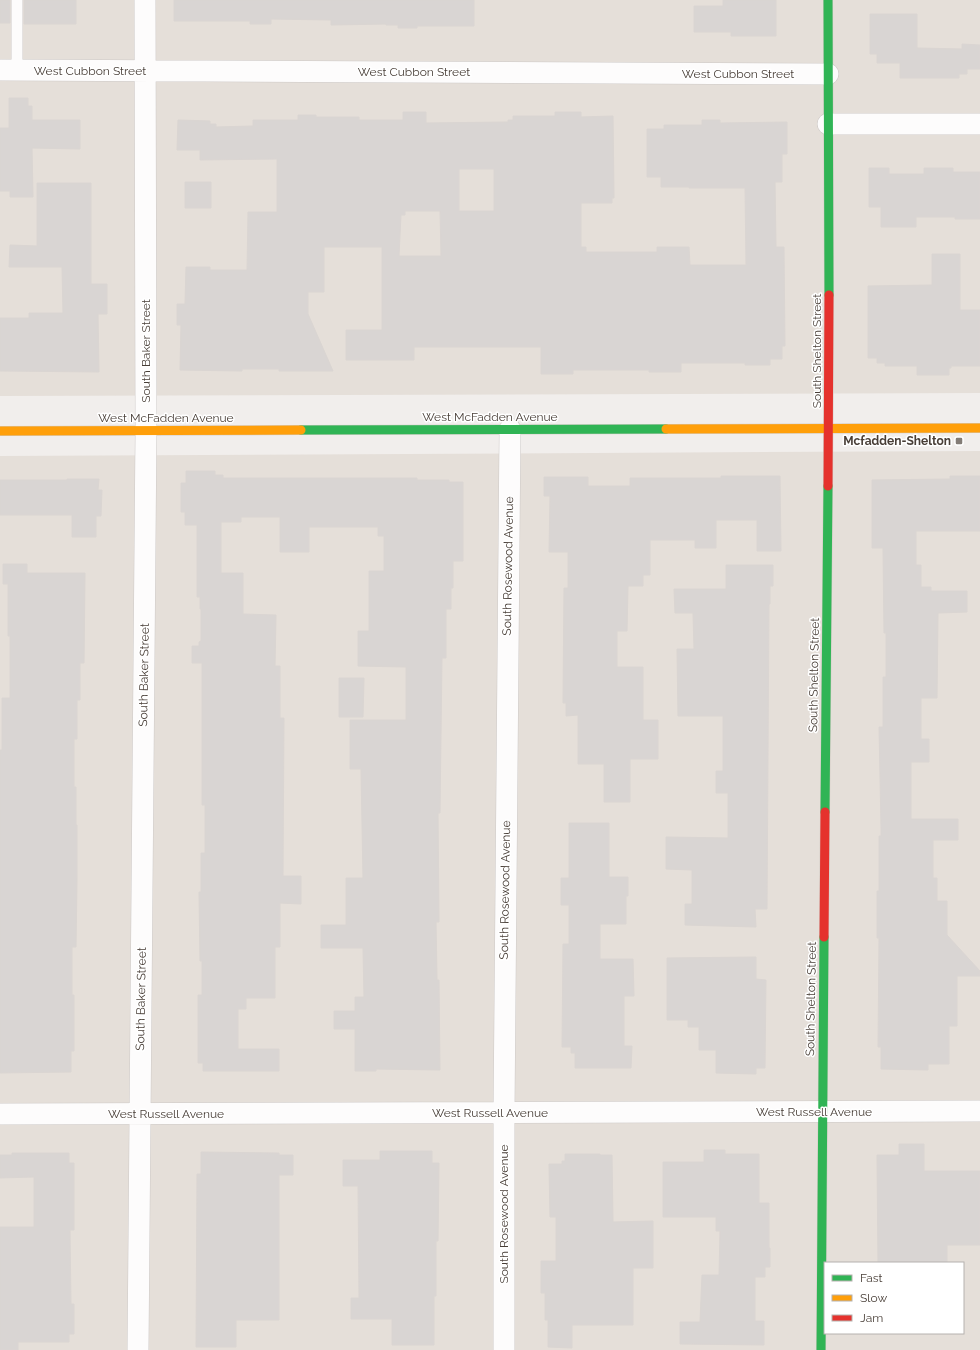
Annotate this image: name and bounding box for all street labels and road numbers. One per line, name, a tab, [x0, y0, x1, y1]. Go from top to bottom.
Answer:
street label: West Cubbon Street	[34, 64, 146, 78]
street label: West Cubbon Street	[358, 65, 470, 79]
street label: West Cubbon Street	[682, 67, 794, 81]
street label: South Shelton Street	[810, 294, 824, 408]
street label: South Baker Street	[139, 299, 153, 403]
street label: West McFadden Avenue	[422, 410, 558, 424]
street label: West McFadden Avenue	[98, 411, 234, 425]
street label: South Rosewood Avenue	[500, 496, 516, 636]
street label: South Shelton Street	[806, 618, 822, 732]
street label: South Baker Street	[136, 623, 152, 727]
street label: South Rosewood Avenue	[497, 820, 513, 960]
street label: South Shelton Street	[803, 942, 819, 1056]
street label: South Baker Street	[133, 947, 149, 1051]
street label: West Russell Avenue	[756, 1105, 872, 1119]
street label: West Russell Avenue	[432, 1106, 548, 1120]
street label: West Russell Avenue	[108, 1107, 224, 1121]
street label: South Rosewood Avenue	[497, 1144, 511, 1284]

